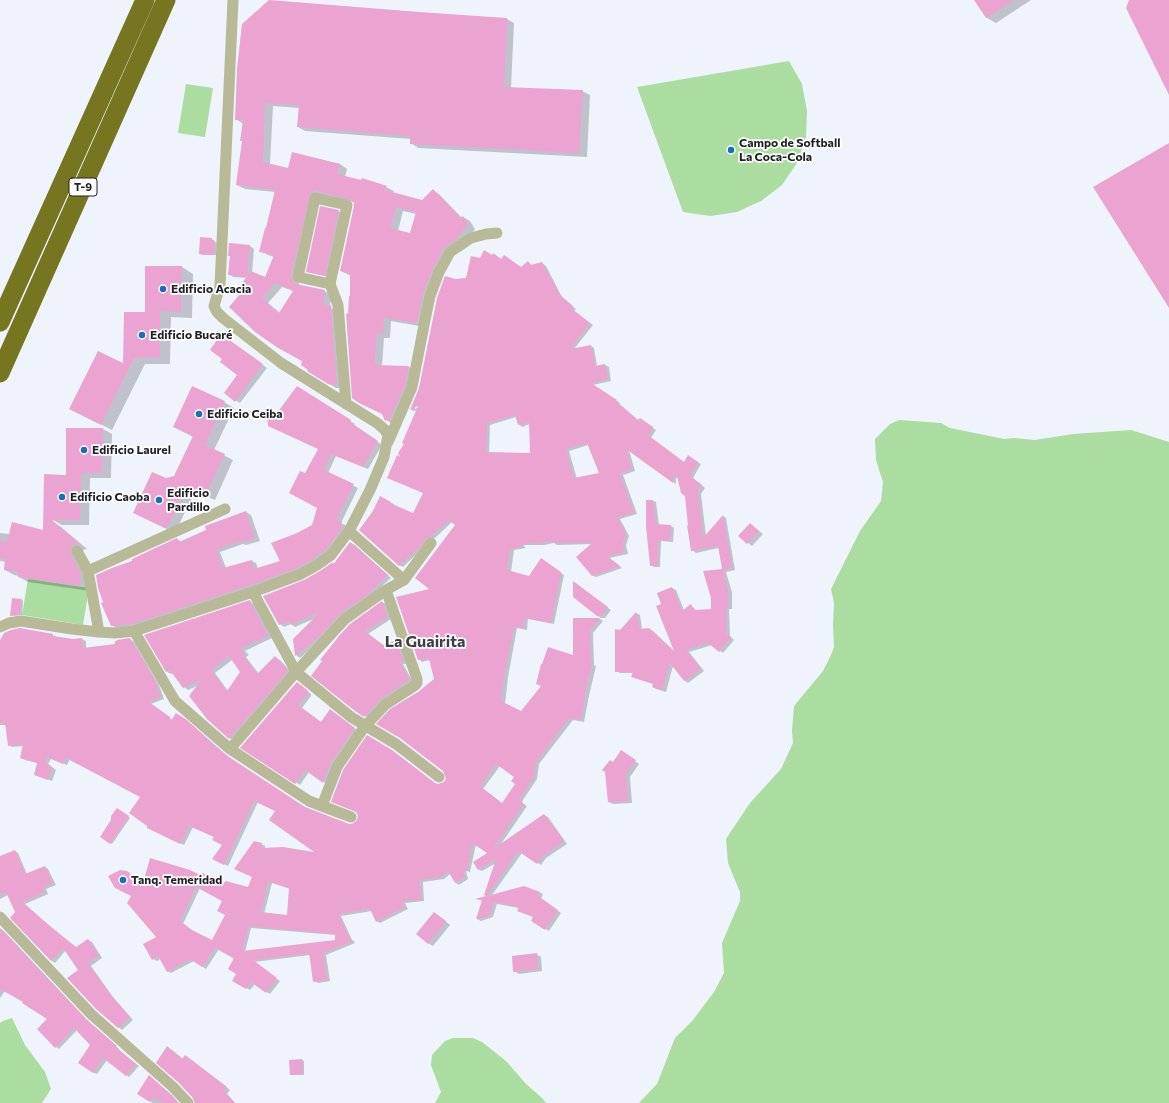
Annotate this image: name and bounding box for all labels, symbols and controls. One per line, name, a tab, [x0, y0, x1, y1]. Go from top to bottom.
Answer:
place label: Campo de Softball La Coca-Cola	[739, 136, 840, 164]
marker: Campo de Softball La Coca-Cola	[726, 145, 736, 155]
road number: T-9	[69, 178, 97, 196]
place label: Edificio Acacia	[171, 282, 251, 296]
marker: Edificio Acacia	[158, 284, 168, 294]
place label: Edificio Bucaré	[150, 328, 232, 342]
marker: Edificio Bucaré	[137, 330, 147, 340]
place label: Edificio Ceiba	[207, 407, 283, 421]
marker: Edificio Ceiba	[194, 409, 204, 419]
place label: Edificio Laurel	[92, 443, 171, 457]
marker: Edificio Laurel	[79, 445, 89, 455]
place label: Edificio Pardillo	[167, 486, 210, 514]
place label: Edificio Caoba	[70, 490, 150, 504]
marker: Edificio Caoba	[57, 492, 67, 502]
marker: Edificio Pardillo	[154, 495, 164, 505]
district label: La Guairita	[385, 632, 465, 652]
place label: Tanq. Temeridad	[131, 873, 222, 887]
marker: Tanq. Temeridad	[118, 875, 128, 885]

